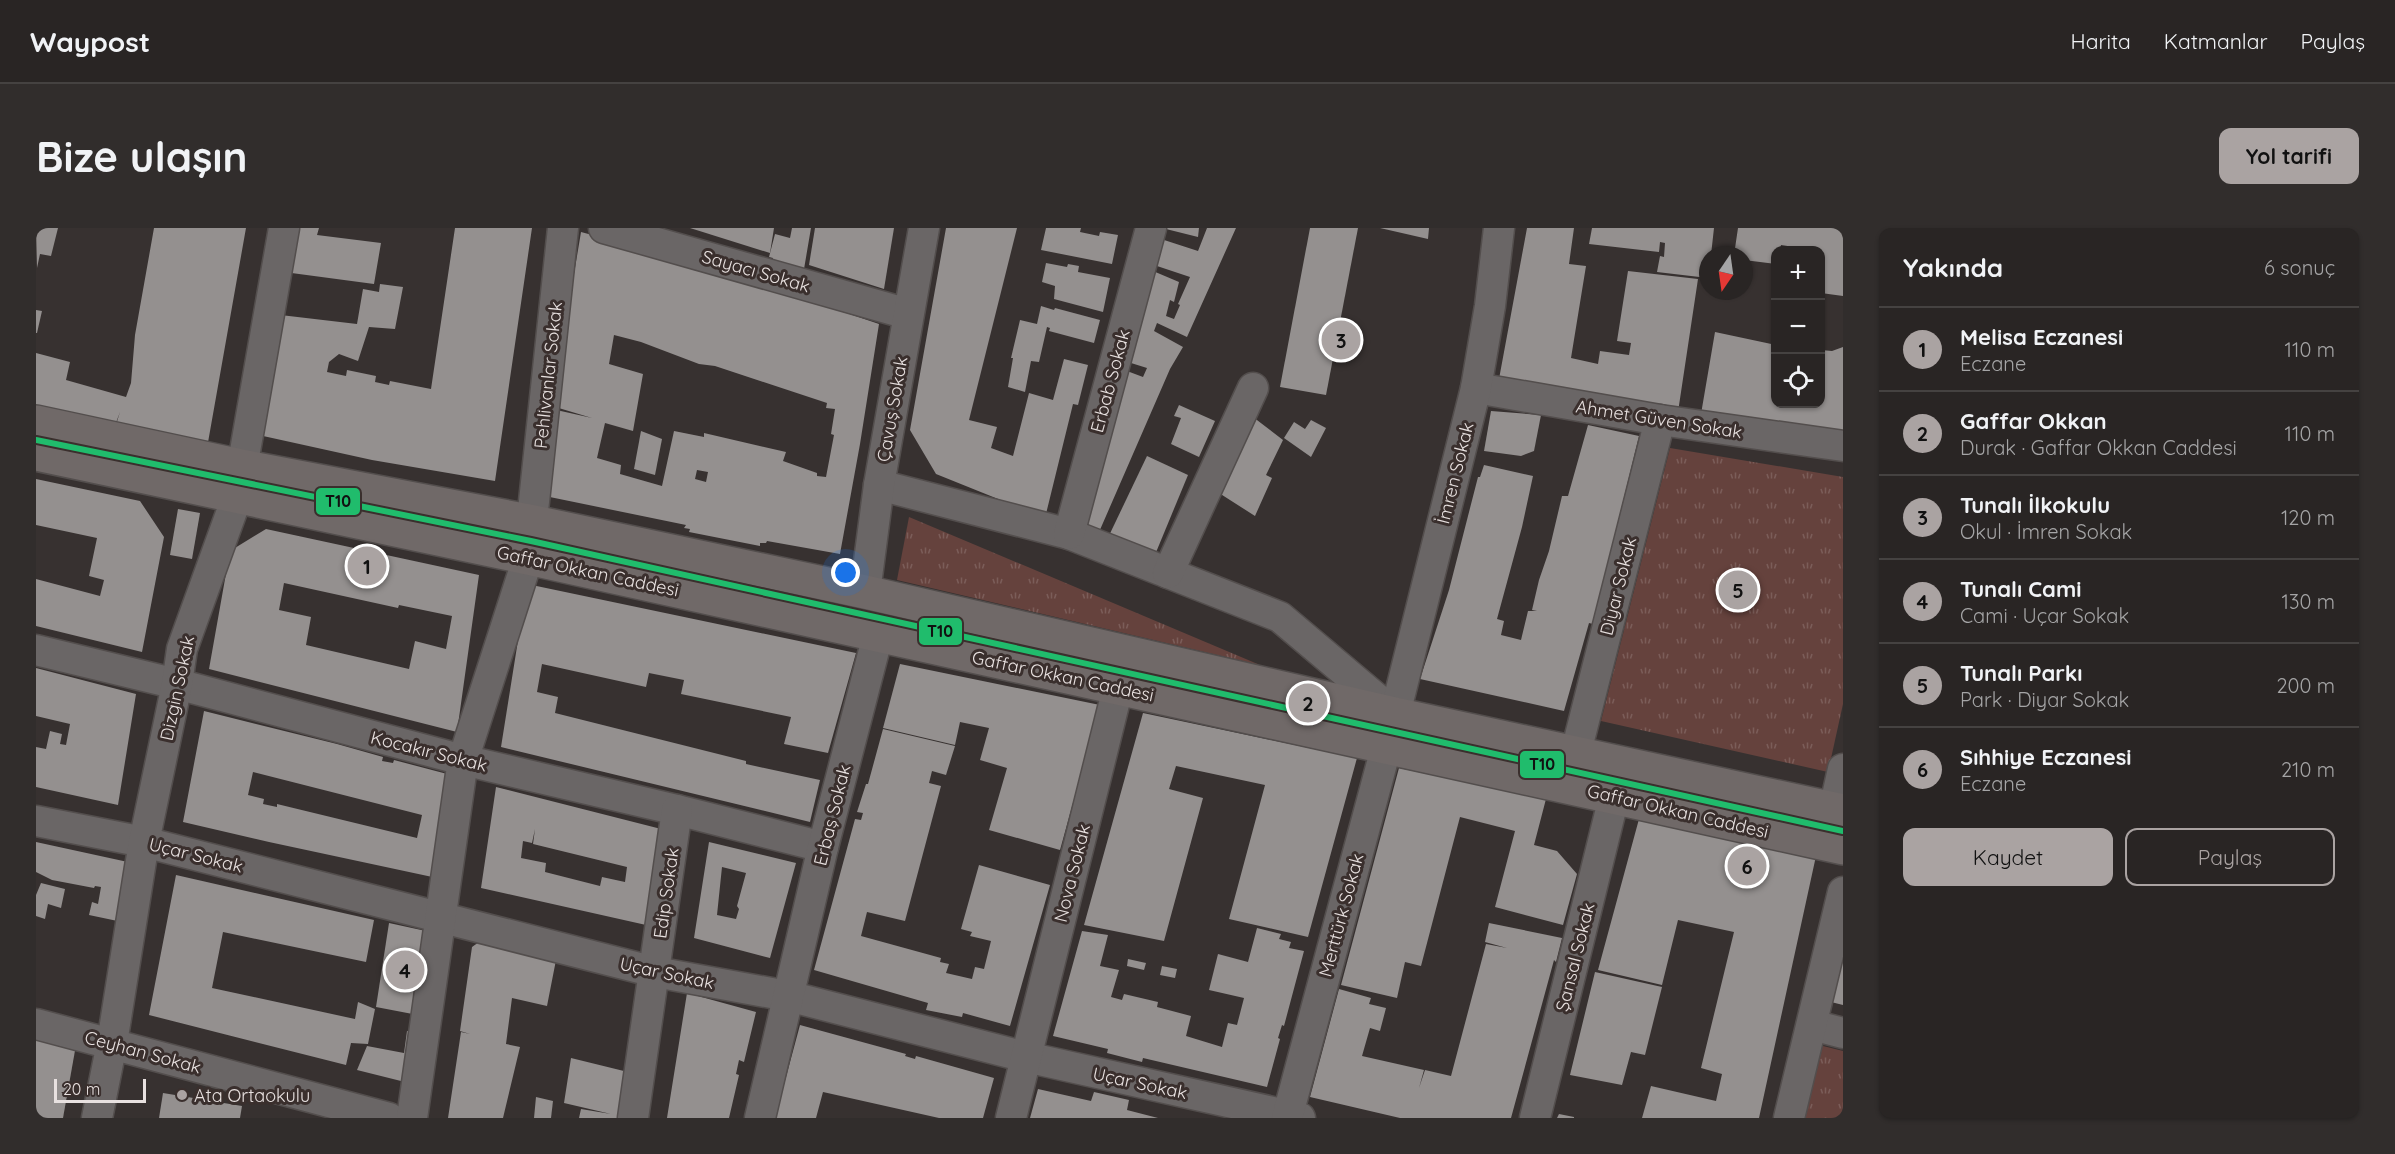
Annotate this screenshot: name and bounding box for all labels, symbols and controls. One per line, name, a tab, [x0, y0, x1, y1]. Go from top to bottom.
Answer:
text: Waypost	[30, 24, 150, 59]
text: Harita	[2071, 28, 2131, 54]
text: Katmanlar	[2164, 28, 2268, 54]
text: Paylaş	[2301, 28, 2365, 54]
button: Yol tarifi	[2219, 128, 2359, 184]
text: Bize ulaşın	[36, 130, 247, 183]
street label: Sayacı Sokak	[699, 245, 813, 297]
north arrow	[1699, 246, 1753, 300]
map controls	[1771, 246, 1825, 408]
button: +	[1771, 246, 1825, 300]
text: Yakında	[1903, 251, 2003, 284]
text: 6 sonuç	[2264, 255, 2335, 280]
street label: Pehlivanlar Sokak	[529, 300, 567, 450]
button: −	[1771, 300, 1825, 354]
pin: 3	[1322, 318, 1360, 362]
text: Melisa Eczanesi	[1960, 323, 2123, 351]
street label: Erbab Sokak	[1085, 327, 1135, 435]
text: 1	[1919, 337, 1926, 362]
text: 110 m	[2285, 337, 2335, 362]
text: Eczane	[1960, 351, 2026, 376]
street label: Çavuş Sokak	[871, 354, 913, 464]
button: locate	[1771, 354, 1825, 408]
street label: Ahmet Güven Sokak	[1574, 394, 1744, 444]
text: Gaffar Okkan	[1960, 407, 2107, 435]
street label: İmren Sokak	[1431, 420, 1479, 526]
text: 2	[1917, 421, 1928, 446]
text: 110 m	[2285, 421, 2335, 446]
text: Durak · Gaffar Okkan Caddesi	[1960, 435, 2237, 460]
line badge: T10	[315, 487, 361, 516]
text: T10	[325, 491, 351, 511]
text: Tunalı İlkokulu	[1960, 491, 2110, 519]
text: 3	[1917, 505, 1928, 530]
text: 120 m	[2281, 505, 2335, 530]
text: Okul · İmren Sokak	[1960, 519, 2132, 544]
street label: Diyar Sokak	[1595, 534, 1641, 638]
street label: Gaffar Okkan Caddesi	[495, 540, 681, 602]
pin: 1	[348, 544, 386, 588]
your location	[831, 558, 860, 587]
pin: 5	[1718, 568, 1758, 613]
text: Tunalı Cami	[1960, 575, 2081, 603]
text: 4	[1917, 589, 1928, 614]
text: 130 m	[2282, 589, 2335, 614]
text: Cami · Uçar Sokak	[1960, 603, 2129, 628]
line badge: T10	[918, 617, 963, 646]
text: T10	[927, 621, 953, 641]
street label: Dizgin Sokak	[155, 633, 199, 743]
street label: Gaffar Okkan Caddesi	[970, 645, 1156, 707]
text: Tunalı Parkı	[1960, 659, 2083, 687]
text: 5	[1917, 673, 1928, 698]
text: 200 m	[2276, 673, 2335, 698]
pin: 2	[1288, 680, 1328, 726]
text: Park · Diyar Sokak	[1960, 687, 2129, 712]
street label: Kocakır Sokak	[368, 725, 490, 777]
text: Sıhhiye Eczanesi	[1960, 743, 2132, 771]
line badge: T10	[1519, 750, 1565, 779]
text: T10	[1529, 754, 1555, 774]
text: 6	[1917, 757, 1928, 782]
text: 210 m	[2281, 757, 2335, 782]
street label: Erbaş Sokak	[808, 762, 856, 868]
text: Eczane	[1960, 771, 2026, 796]
street label: Gaffar Okkan Caddesi	[1585, 779, 1771, 843]
street label: Nova Sokak	[1049, 822, 1095, 924]
button: Kaydet	[1903, 828, 2113, 886]
button: Paylaş	[2125, 828, 2335, 886]
street label: Uçar Sokak	[147, 832, 245, 878]
pin: 6	[1728, 844, 1766, 888]
street label: Edip Sokak	[648, 846, 684, 940]
street label: Merttürk Sokak	[1313, 851, 1369, 979]
street label: Şansal Sokak	[1550, 900, 1600, 1014]
pin: 4	[386, 948, 424, 992]
street label: Uçar Sokak	[618, 952, 716, 994]
street label: Ceyhan Sokak	[82, 1025, 204, 1079]
street label: Uçar Sokak	[1091, 1062, 1189, 1104]
scale bar	[54, 1076, 146, 1104]
text: 20 m	[63, 1079, 100, 1099]
place label: Ata Ortaokulu	[194, 1084, 310, 1107]
marker: Ata Ortaokulu	[175, 1088, 189, 1102]

